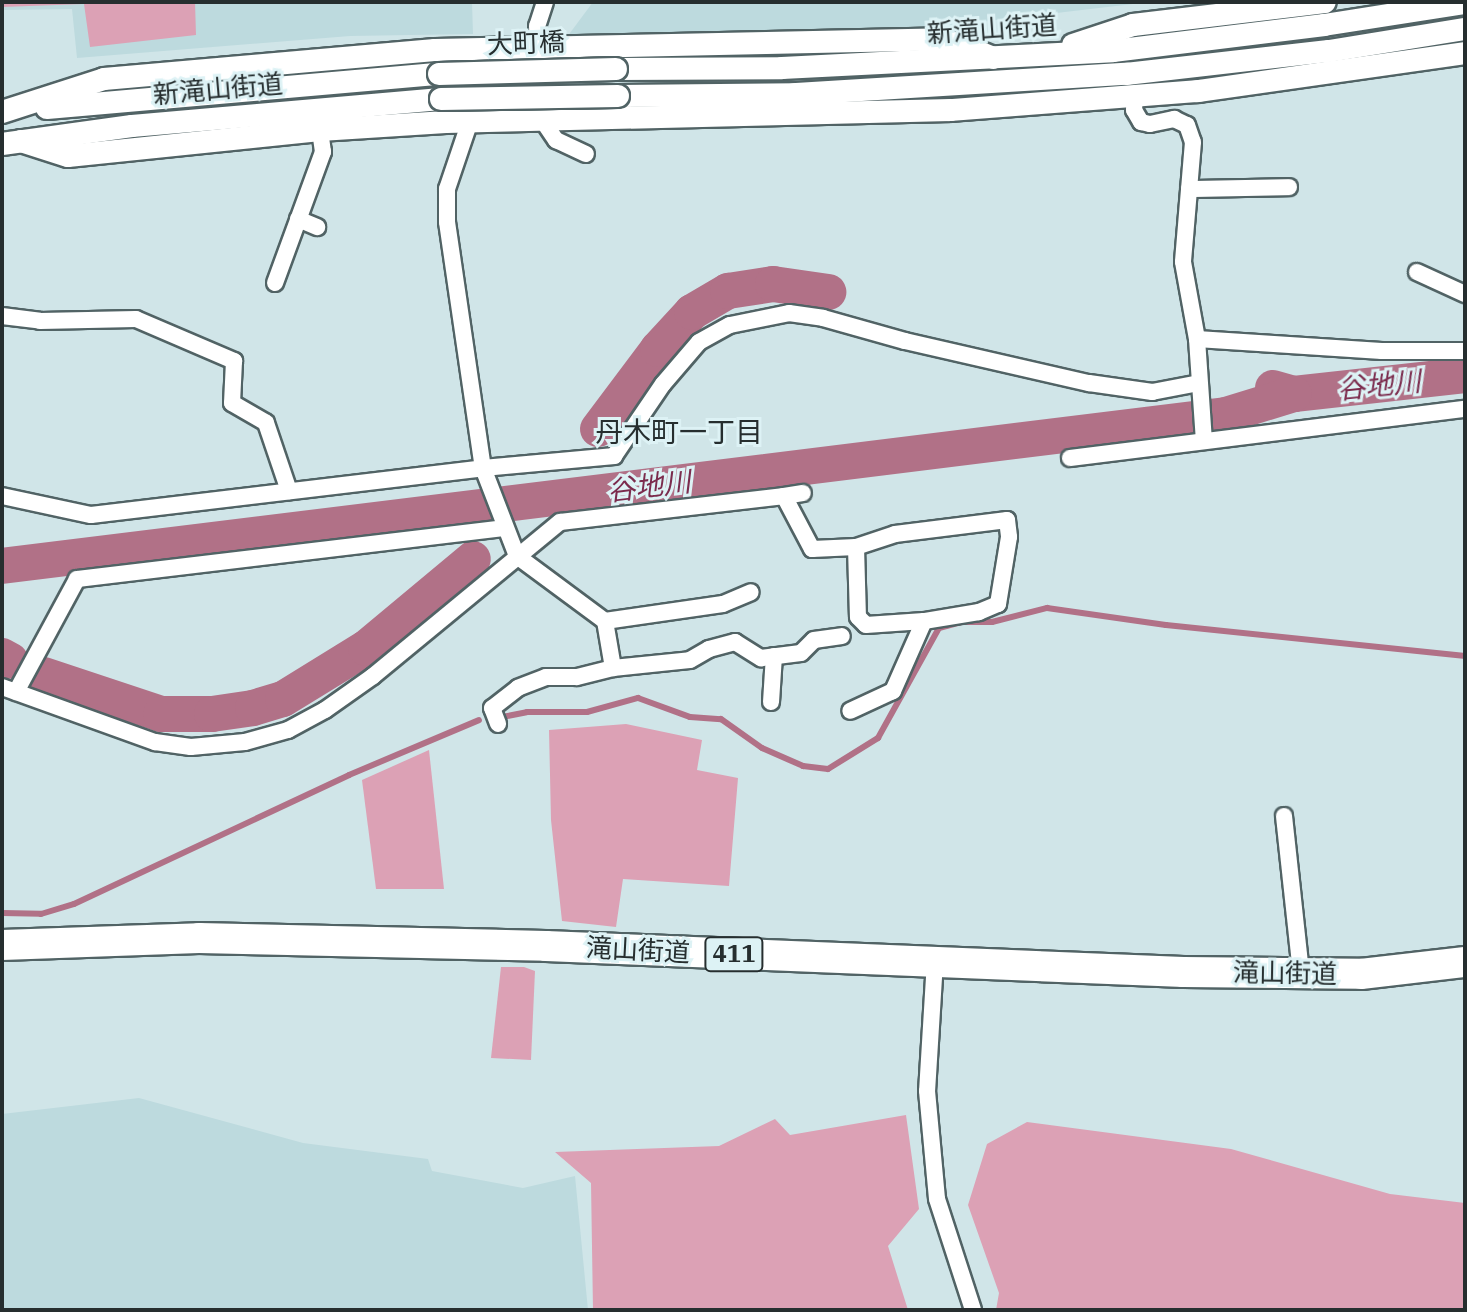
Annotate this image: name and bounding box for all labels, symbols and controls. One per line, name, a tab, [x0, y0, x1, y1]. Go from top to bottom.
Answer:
street label: 新滝山街道	[926, 9, 1058, 49]
street label: 大町橋	[486, 26, 566, 60]
street label: 新滝山街道	[152, 68, 284, 110]
water label: 谷地川	[1335, 364, 1423, 406]
district label: 丹木町一丁目	[595, 415, 763, 449]
water label: 谷地川	[605, 464, 693, 508]
street label: 滝山街道	[585, 932, 691, 968]
road number: 411	[704, 934, 764, 974]
street label: 滝山街道	[1233, 956, 1337, 990]

